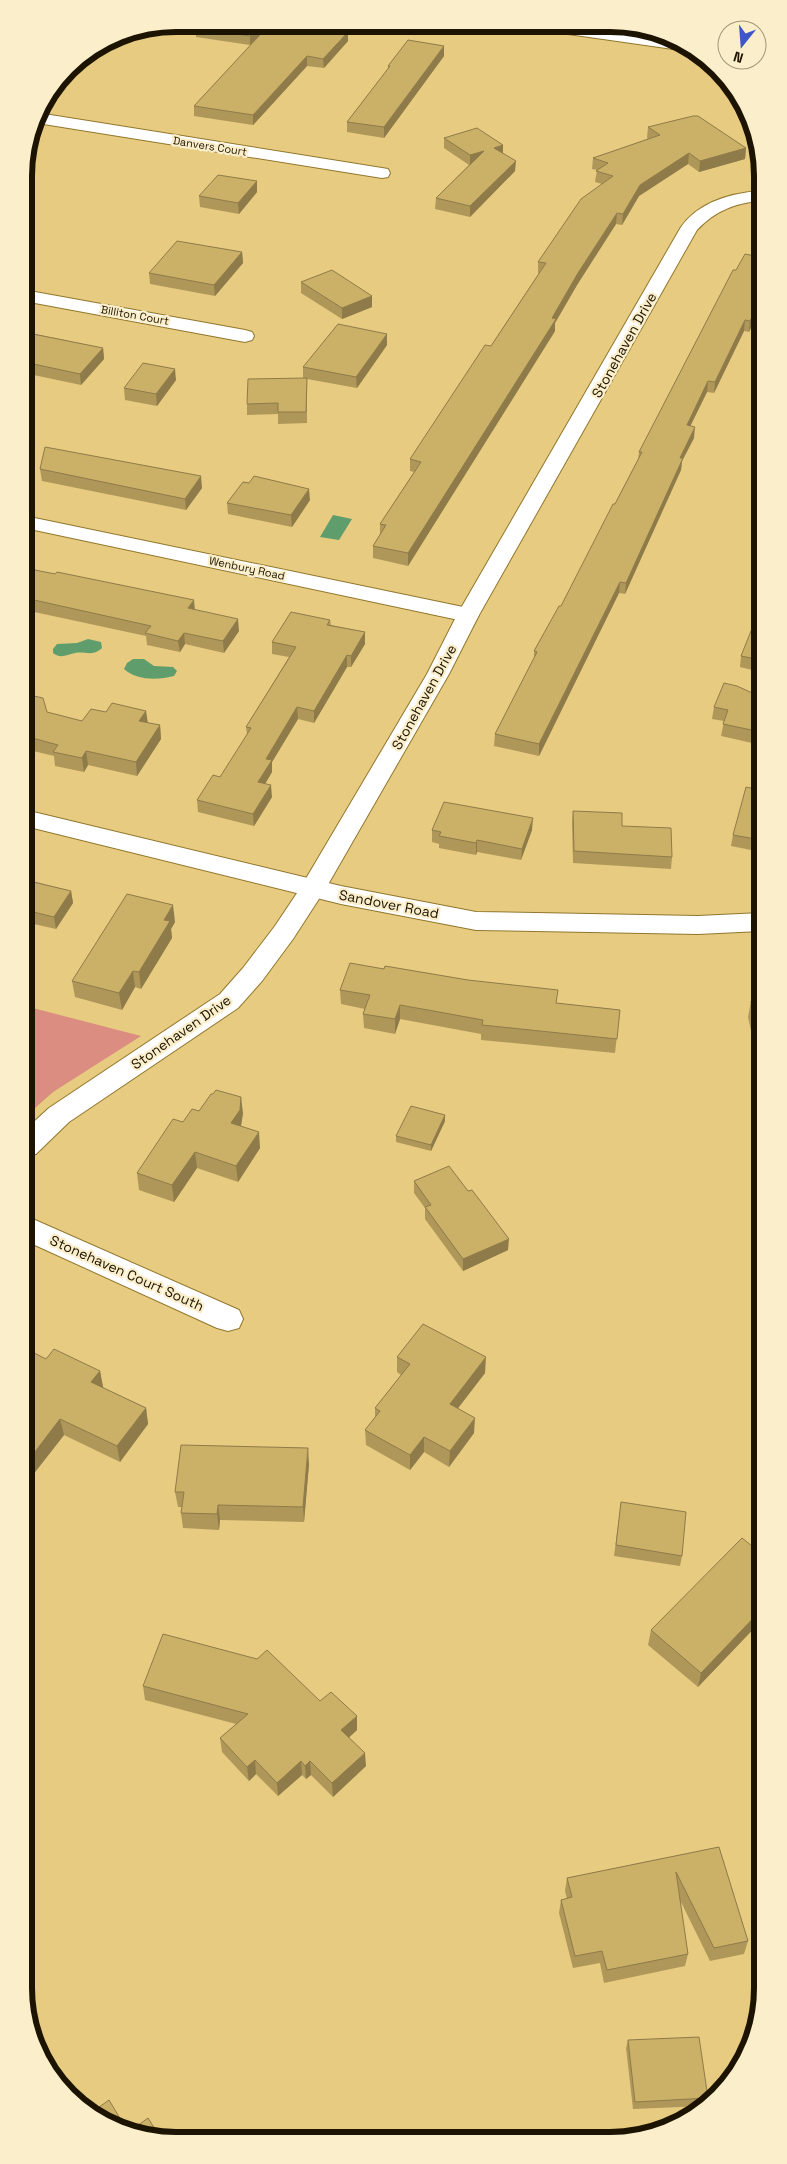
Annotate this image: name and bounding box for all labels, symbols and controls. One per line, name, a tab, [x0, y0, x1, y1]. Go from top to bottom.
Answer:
north arrow	[717, 20, 767, 70]
text: N	[731, 47, 745, 67]
street label: Danvers Court	[172, 133, 248, 159]
street label: Stonehaven Drive	[588, 289, 660, 401]
street label: Billiton Court	[100, 302, 170, 328]
street label: Wenbury Road	[208, 553, 286, 583]
street label: Stonehaven Drive	[388, 641, 460, 753]
street label: Sandover Road	[338, 885, 440, 923]
street label: Stonehaven Drive	[128, 991, 234, 1073]
street label: Stonehaven Court South	[47, 1231, 207, 1315]

